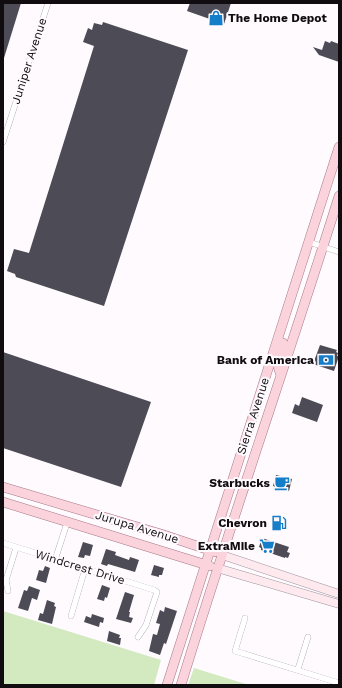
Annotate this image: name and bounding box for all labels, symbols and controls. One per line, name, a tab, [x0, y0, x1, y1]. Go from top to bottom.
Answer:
shop icon: The Home Depot	[207, 9, 225, 27]
place label: The Home Depot	[228, 11, 328, 25]
street label: Juniper Avenue	[8, 16, 50, 106]
bank icon: Bank of America	[317, 351, 335, 369]
place label: Bank of America	[217, 353, 314, 367]
street label: Sierra Avenue	[234, 376, 272, 456]
cafe icon: Starbucks	[273, 474, 291, 492]
place label: Starbucks	[209, 476, 271, 490]
street label: Jurupa Avenue	[94, 508, 180, 546]
fuel station icon: Chevron	[270, 514, 288, 532]
place label: Chevron	[218, 516, 267, 530]
supermarket icon: ExtraMile	[258, 537, 276, 555]
place label: ExtraMile	[198, 539, 255, 553]
street label: Windcrest Drive	[33, 547, 127, 587]

